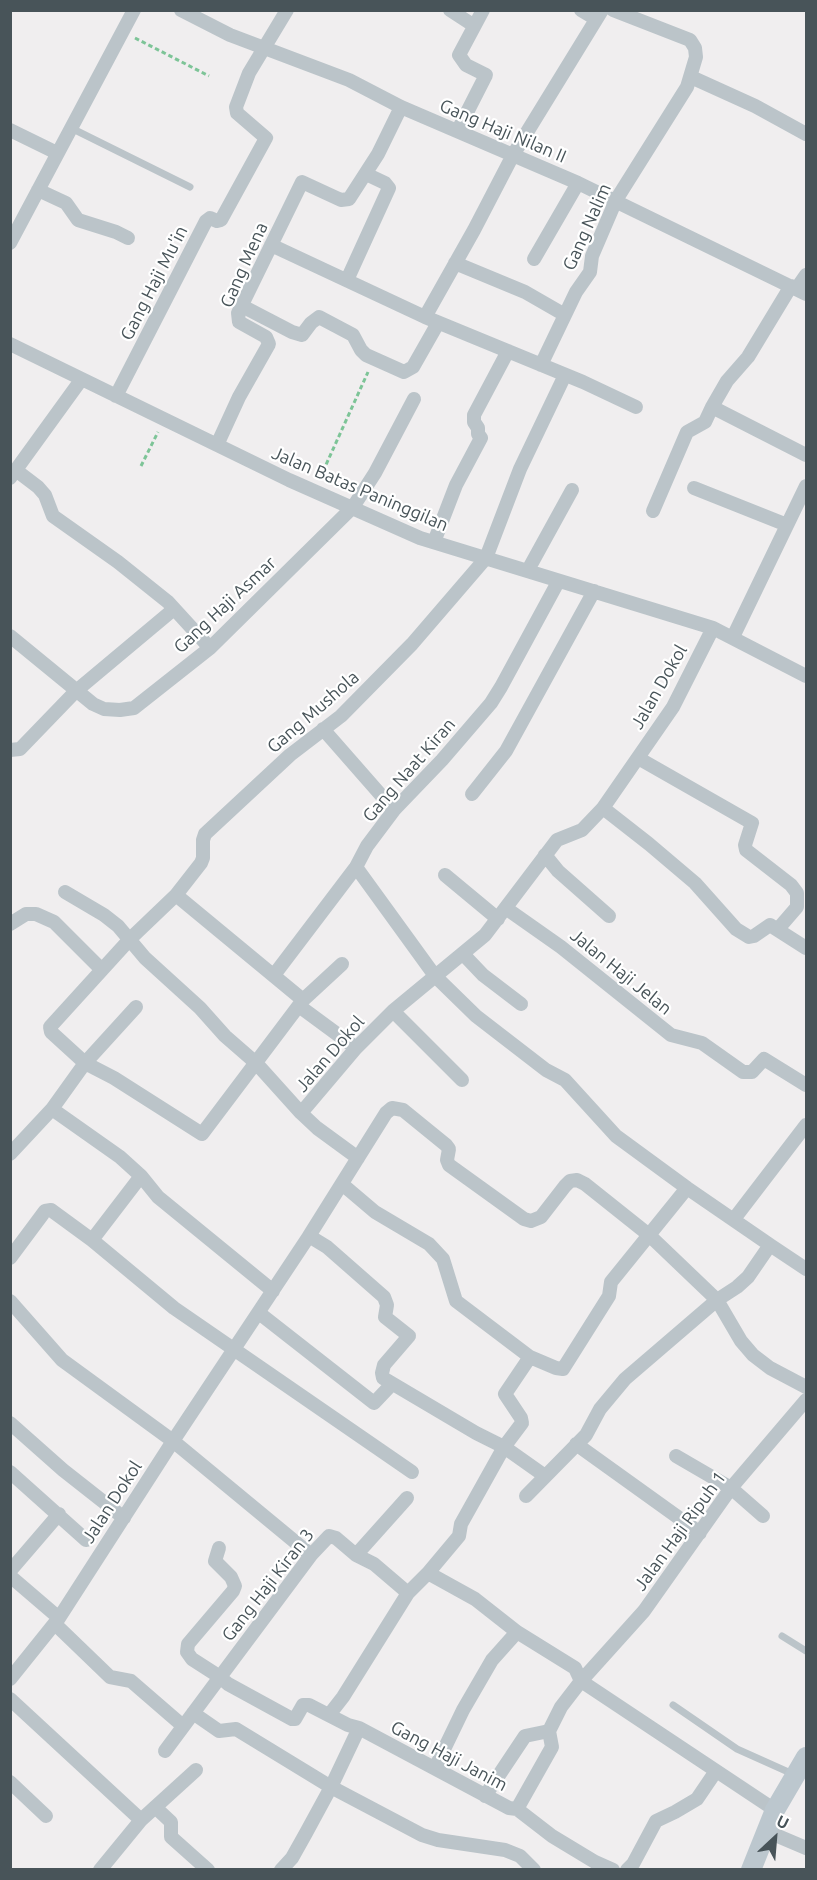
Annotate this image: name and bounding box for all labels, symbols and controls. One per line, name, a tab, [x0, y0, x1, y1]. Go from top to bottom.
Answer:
street label: Gang Haji Nilan II	[436, 95, 570, 167]
street label: Gang Nalim	[558, 180, 616, 274]
street label: Gang Mena	[216, 219, 272, 311]
street label: Gang Haji Mu'in	[116, 222, 192, 344]
street label: Jalan Batas Paninggilan	[269, 442, 451, 536]
street label: Gang Haji Asmar	[169, 552, 281, 658]
street label: Jalan Dokol	[626, 641, 692, 733]
street label: Gang Mushola	[263, 666, 363, 758]
street label: Gang Naat Kiran	[358, 714, 460, 826]
street label: Jalan Haji Jelan	[566, 925, 676, 1019]
street label: Jalan Dokol	[291, 1012, 369, 1096]
street label: Jalan Dokol	[77, 1457, 147, 1547]
street label: Jalan Haji Ripuh 1	[629, 1467, 731, 1595]
street label: Gang Haji Kiran 3	[217, 1524, 319, 1646]
street label: Gang Haji Janim	[387, 1716, 511, 1796]
north arrow	[745, 1808, 805, 1868]
text: U	[774, 1811, 792, 1832]

